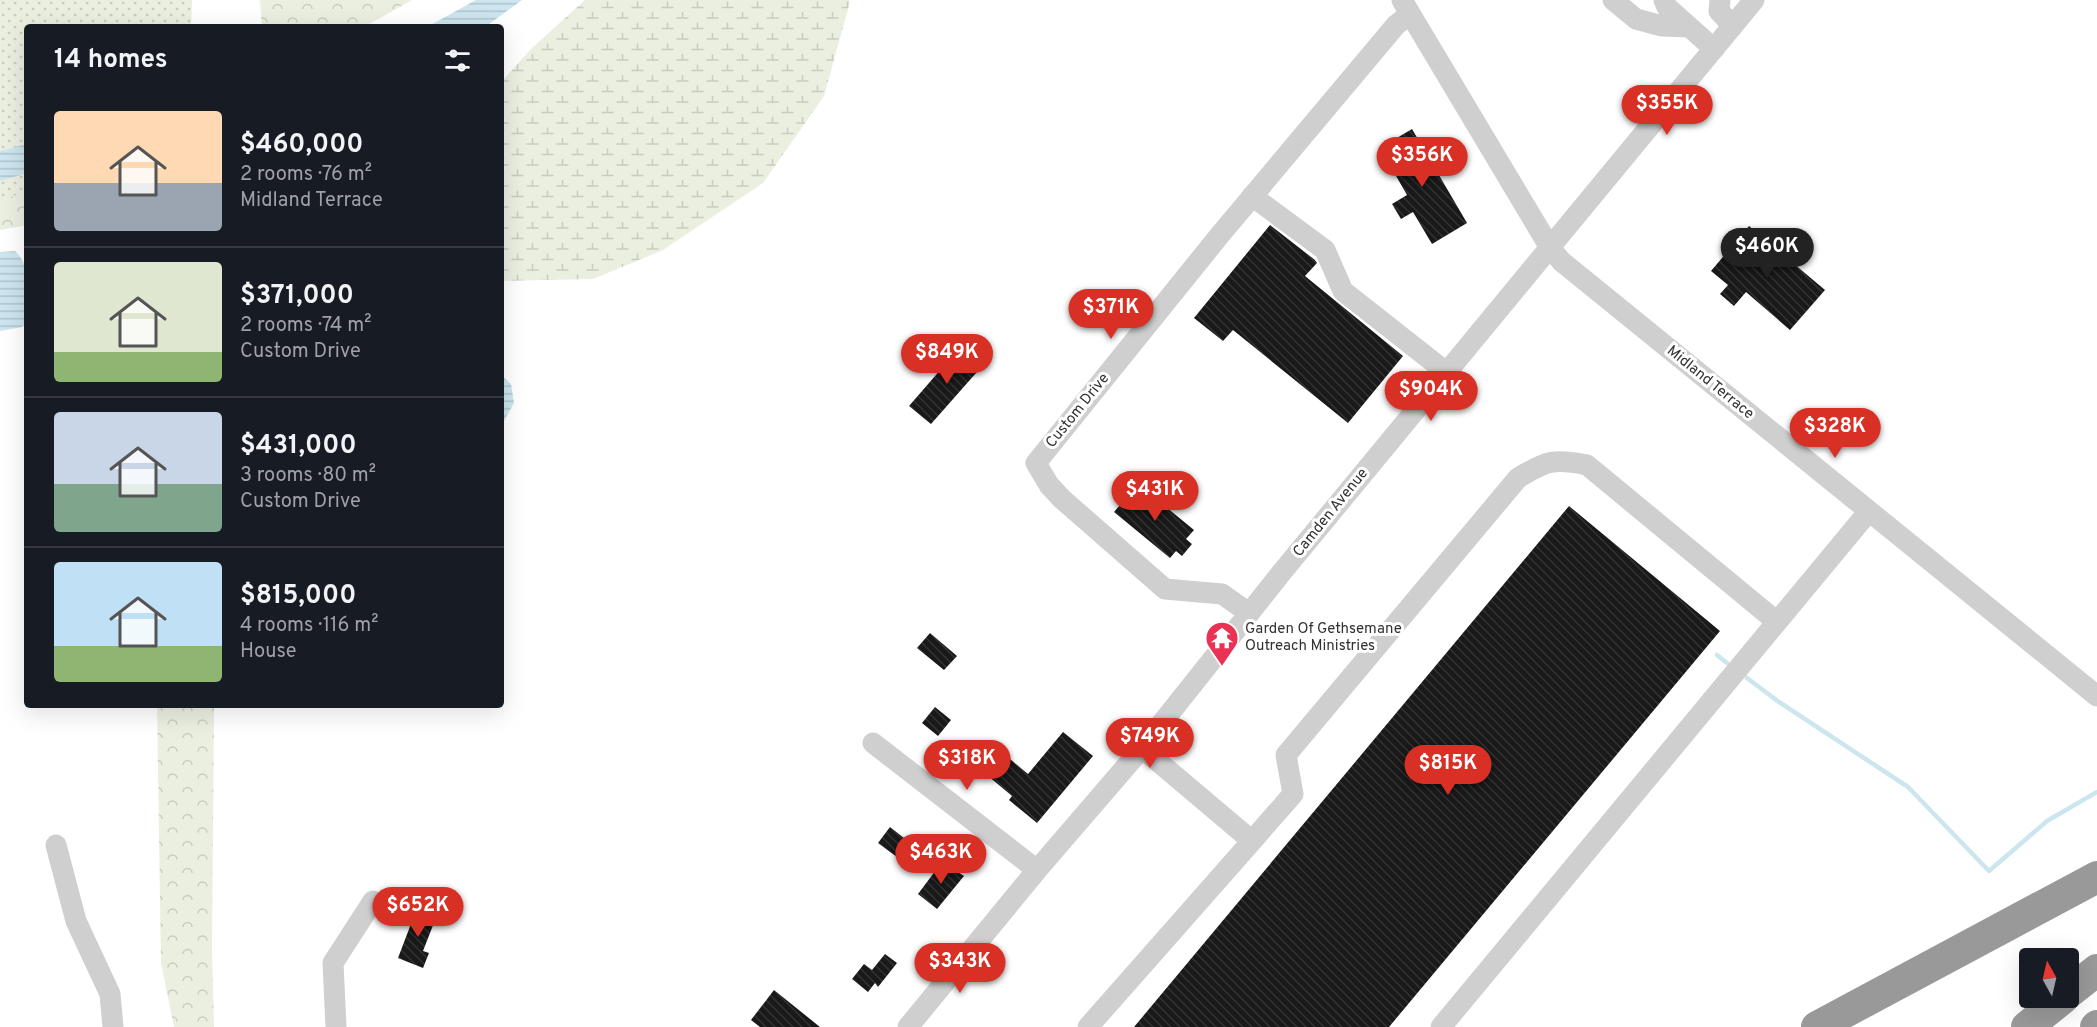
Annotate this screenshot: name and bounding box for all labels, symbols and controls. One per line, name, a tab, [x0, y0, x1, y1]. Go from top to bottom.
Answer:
text: 14 homes	[54, 44, 168, 77]
icon: filters	[441, 44, 474, 77]
pin: $355K	[1625, 85, 1709, 136]
text: $355K	[1636, 91, 1698, 117]
text: $460,000	[240, 129, 363, 162]
icon: home	[102, 135, 174, 207]
pin: $356K	[1380, 137, 1464, 188]
text: $356K	[1391, 143, 1453, 169]
text: 2 rooms · 76 m²	[240, 162, 372, 188]
text: Midland Terrace	[240, 188, 383, 214]
pin: $460K	[1725, 228, 1809, 279]
text: $460K	[1735, 234, 1799, 260]
text: $371,000	[240, 280, 354, 313]
icon: home	[102, 286, 174, 358]
pin: $371K	[1069, 289, 1153, 340]
text: $371K	[1083, 295, 1139, 321]
text: 2 rooms · 74 m²	[240, 313, 371, 339]
pin: $849K	[905, 334, 989, 385]
text: Custom Drive	[240, 339, 361, 365]
text: $849K	[915, 340, 979, 366]
street label: Midland Terrace	[1662, 342, 1758, 424]
street label: Custom Drive	[1042, 370, 1114, 452]
pin: $904K	[1389, 371, 1473, 422]
text: $904K	[1399, 377, 1463, 403]
pin: $328K	[1793, 408, 1877, 459]
text: $328K	[1804, 414, 1866, 440]
text: $431,000	[240, 430, 357, 463]
icon: home	[102, 436, 174, 508]
text: 3 rooms · 80 m²	[240, 463, 376, 489]
street label: Camden Avenue	[1289, 465, 1373, 561]
pin: $431K	[1113, 471, 1197, 522]
text: $431K	[1126, 477, 1185, 503]
text: Custom Drive	[240, 489, 361, 515]
text: $815,000	[240, 580, 356, 613]
icon: home	[102, 586, 174, 658]
text: 4 rooms · 116 m²	[240, 613, 378, 639]
temple icon: Garden Of Gethsemane Outreach Ministries	[1204, 620, 1240, 667]
place label: Garden Of Gethsemane Outreach Ministries	[1245, 620, 1402, 656]
text: House	[240, 639, 296, 665]
pin: $749K	[1108, 718, 1192, 769]
text: $749K	[1120, 724, 1180, 750]
pin: $318K	[925, 740, 1009, 791]
pin: $815K	[1406, 745, 1490, 796]
text: $318K	[938, 746, 996, 772]
text: $815K	[1419, 751, 1478, 777]
pin: $463K	[899, 834, 983, 885]
text: $463K	[909, 840, 973, 866]
pin: $652K	[376, 887, 460, 938]
text: $652K	[387, 893, 449, 919]
pin: $343K	[918, 943, 1002, 994]
north arrow	[2019, 948, 2079, 1008]
map controls	[2019, 948, 2079, 1008]
text: $343K	[929, 949, 991, 975]

